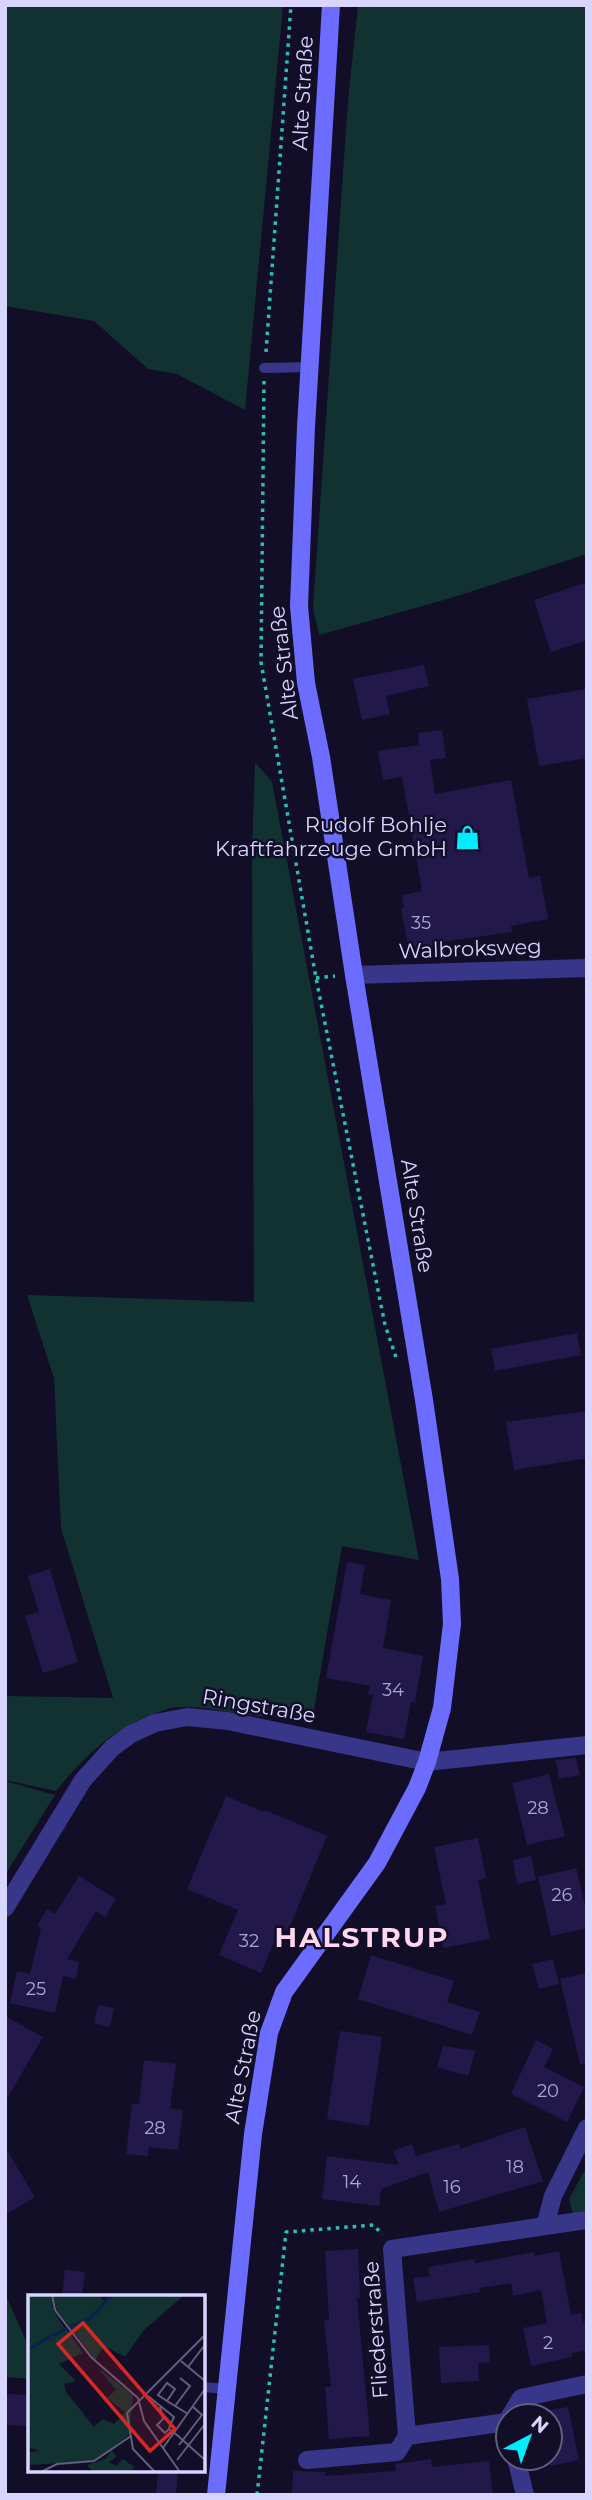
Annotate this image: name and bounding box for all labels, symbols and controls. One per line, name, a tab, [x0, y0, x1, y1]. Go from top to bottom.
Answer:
street label: Alte Straße	[287, 35, 318, 151]
street label: Alte Straße	[264, 604, 303, 722]
place label: Rudolf Bohlje Kraftfahrzeuge GmbH	[215, 812, 447, 861]
shop icon: Rudolf Bohlje Kraftfahrzeuge GmbH	[453, 823, 481, 851]
house number: 35	[411, 912, 431, 934]
street label: Walbroksweg	[398, 934, 542, 963]
street label: Alte Straße	[396, 1157, 439, 1275]
house number: 34	[382, 1679, 404, 1701]
street label: Ringstraße	[200, 1683, 318, 1728]
house number: 28	[527, 1797, 549, 1819]
house number: 26	[551, 1884, 573, 1906]
district label: HALSTRUP	[275, 1920, 449, 1954]
house number: 32	[239, 1930, 259, 1952]
house number: 25	[26, 1978, 46, 2000]
street label: Alte Straße	[219, 2008, 266, 2126]
house number: 20	[537, 2080, 559, 2102]
house number: 28	[144, 2117, 166, 2139]
house number: 18	[506, 2156, 524, 2178]
house number: 14	[343, 2171, 361, 2193]
house number: 16	[443, 2176, 461, 2198]
street label: Fliederstraße	[358, 2260, 393, 2400]
inset map	[28, 2295, 205, 2472]
house number: 2	[543, 2332, 553, 2354]
north arrow	[494, 2402, 564, 2472]
text: N	[526, 2411, 553, 2438]

